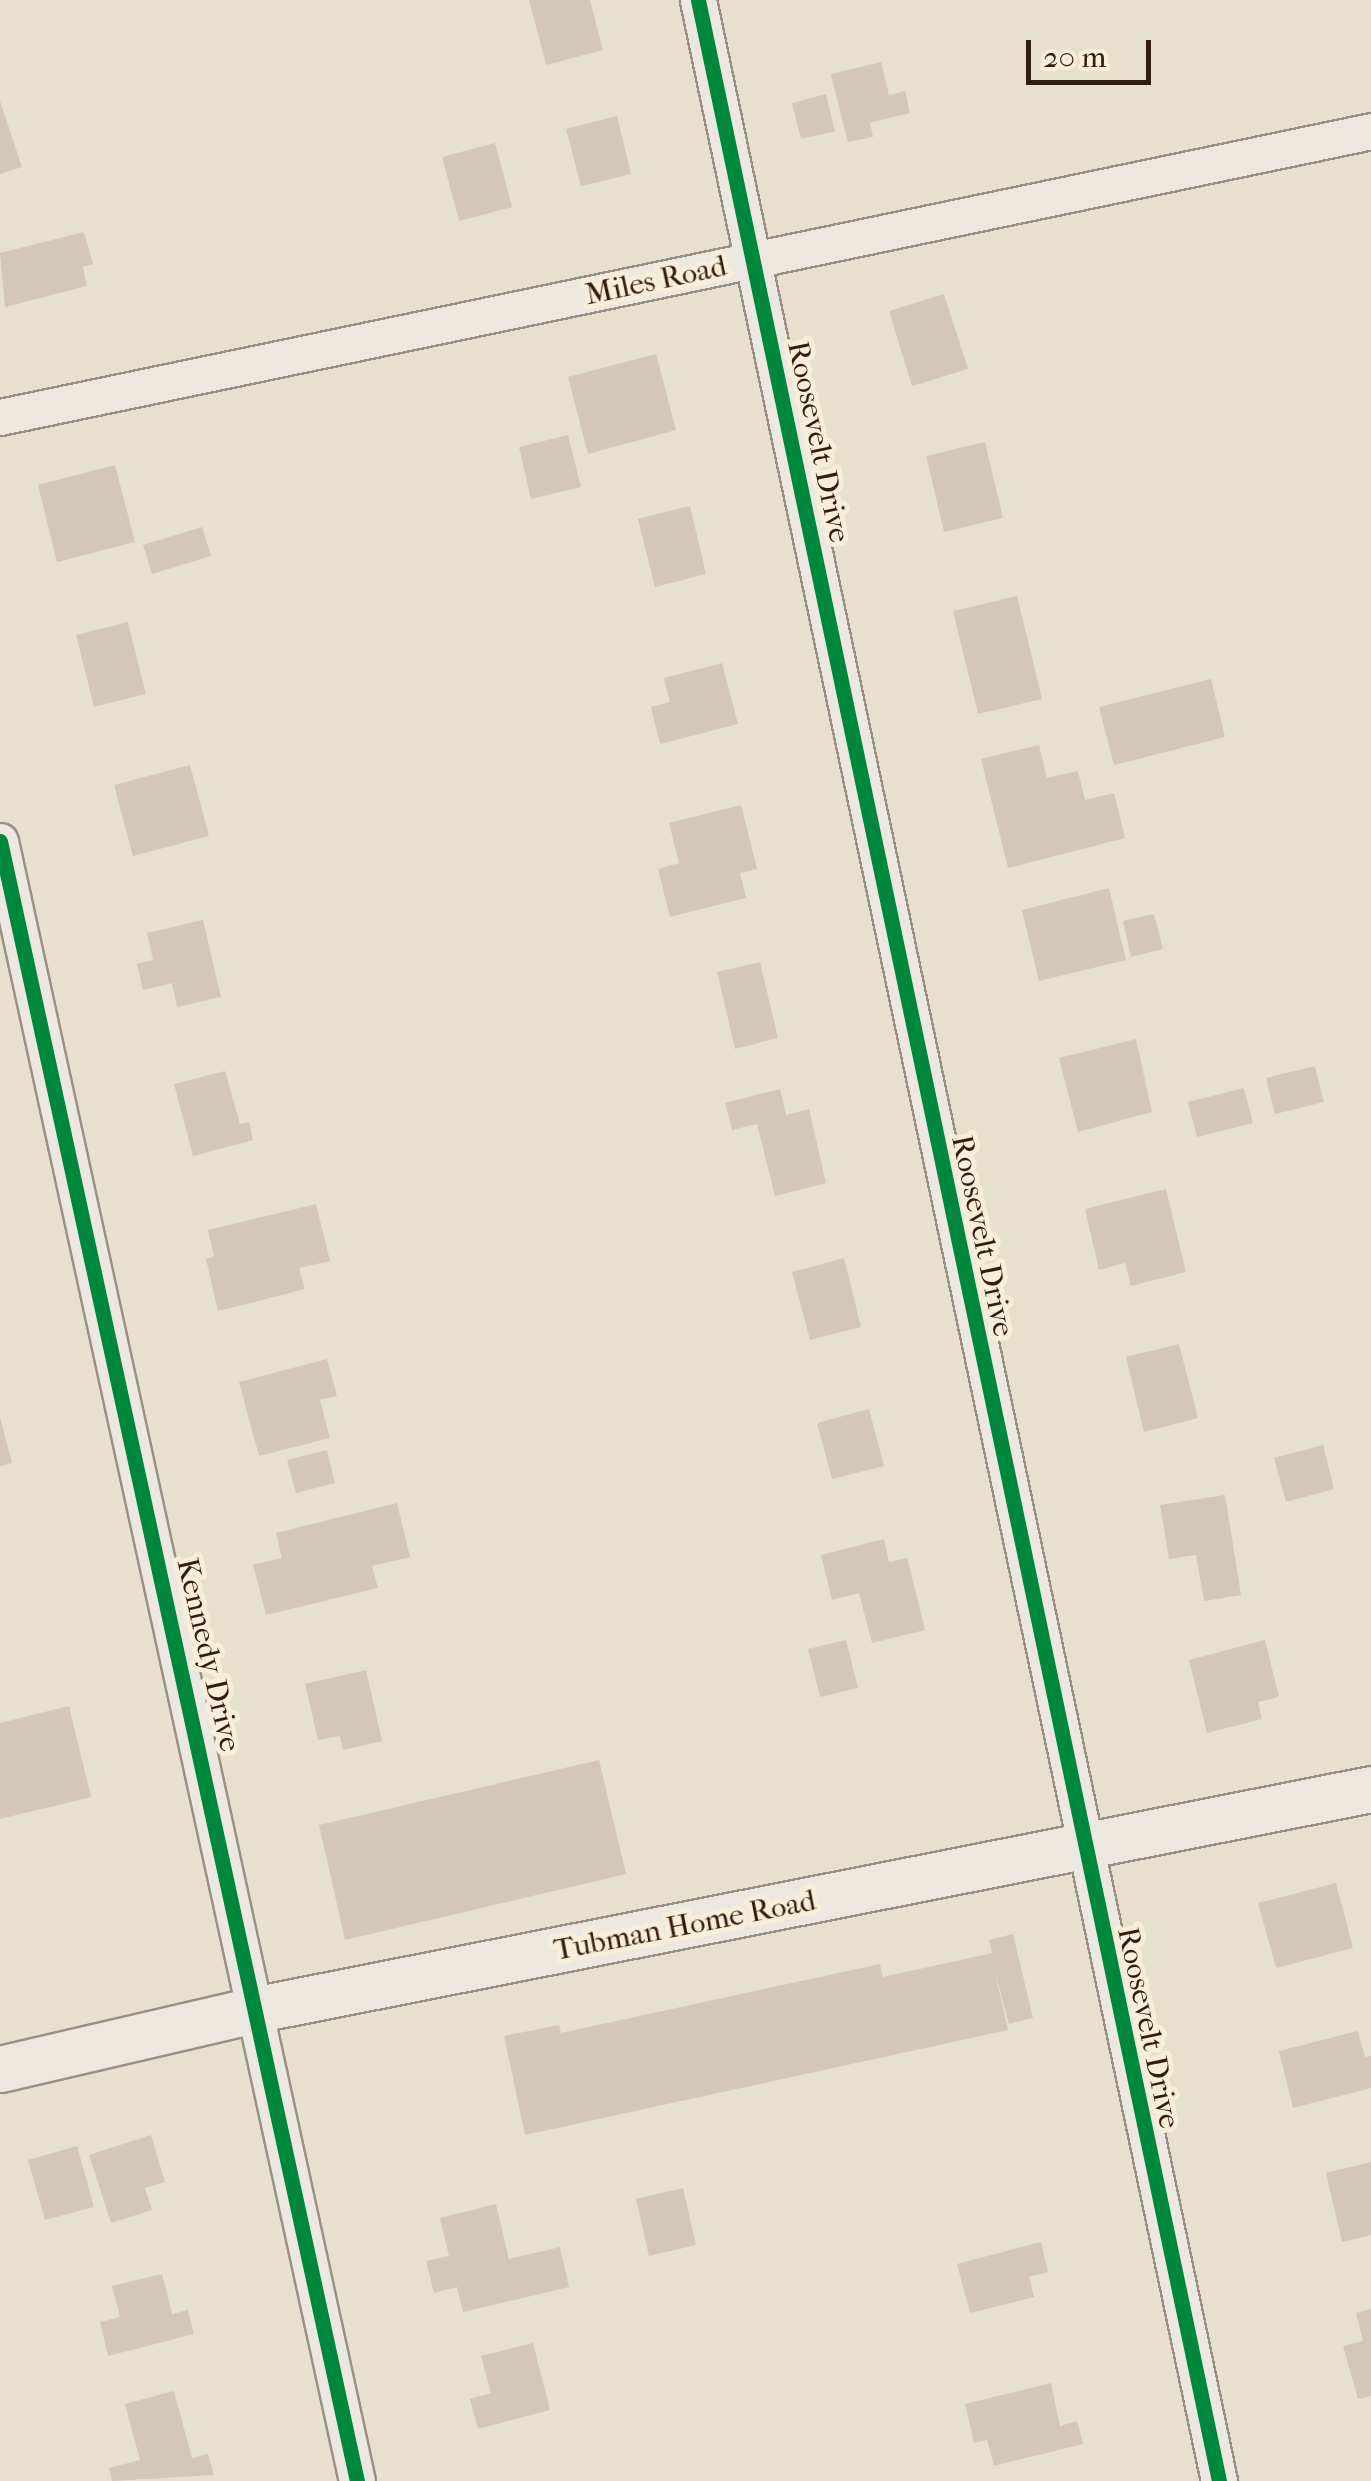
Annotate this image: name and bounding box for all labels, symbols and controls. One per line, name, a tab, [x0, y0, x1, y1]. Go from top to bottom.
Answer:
scale bar	[1031, 20, 1156, 82]
text: 20 m	[1043, 40, 1106, 75]
street label: Miles Road	[582, 248, 730, 314]
street label: Roosevelt Drive	[779, 338, 857, 546]
street label: Roosevelt Drive	[943, 1132, 1021, 1340]
street label: Kennedy Drive	[168, 1555, 248, 1755]
street label: Tubman Home Road	[551, 1883, 819, 1969]
street label: Roosevelt Drive	[1109, 1924, 1187, 2132]

